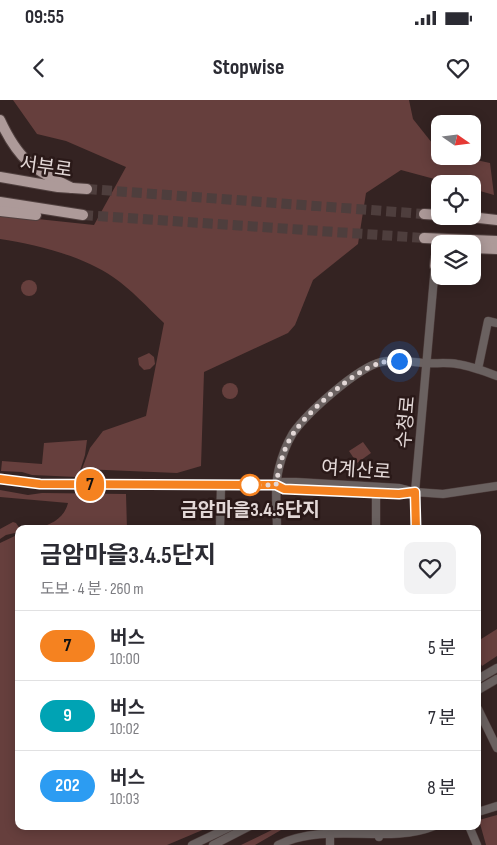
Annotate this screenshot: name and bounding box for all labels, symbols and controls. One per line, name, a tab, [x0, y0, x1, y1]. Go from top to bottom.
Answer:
text: 09:55	[25, 6, 64, 29]
icon: back	[25, 54, 53, 82]
text: Stopwise	[213, 54, 284, 81]
icon: heart	[444, 54, 472, 82]
north arrow	[431, 115, 481, 165]
map controls	[431, 115, 481, 285]
street label: 서부로	[18, 152, 73, 183]
button: locate	[431, 175, 481, 225]
button: layers	[431, 235, 481, 285]
your location	[387, 349, 412, 374]
street label: 수청로	[393, 395, 420, 449]
street label: 여계산로	[320, 457, 392, 484]
line badge: 7	[74, 469, 106, 501]
text: 7	[86, 474, 94, 495]
marker: 금암마을3.4.5단지	[239, 474, 261, 496]
place label: 금암마을3.4.5단지	[180, 499, 320, 522]
text: 금암마을3.4.5단지	[40, 541, 216, 570]
button: heart	[404, 542, 456, 594]
text: 도보 · 4 분 · 260 m	[40, 580, 144, 599]
text: 버스	[110, 627, 145, 650]
text: 7	[64, 635, 71, 656]
text: 5 분	[428, 637, 456, 660]
text: 10:00	[110, 650, 140, 669]
text: 버스	[110, 697, 145, 720]
text: 9	[63, 705, 72, 726]
text: 7 분	[428, 707, 456, 730]
text: 10:02	[110, 720, 139, 739]
text: 버스	[110, 767, 145, 790]
text: 202	[55, 775, 80, 796]
text: 8 분	[427, 777, 456, 800]
text: 10:03	[110, 790, 139, 809]

